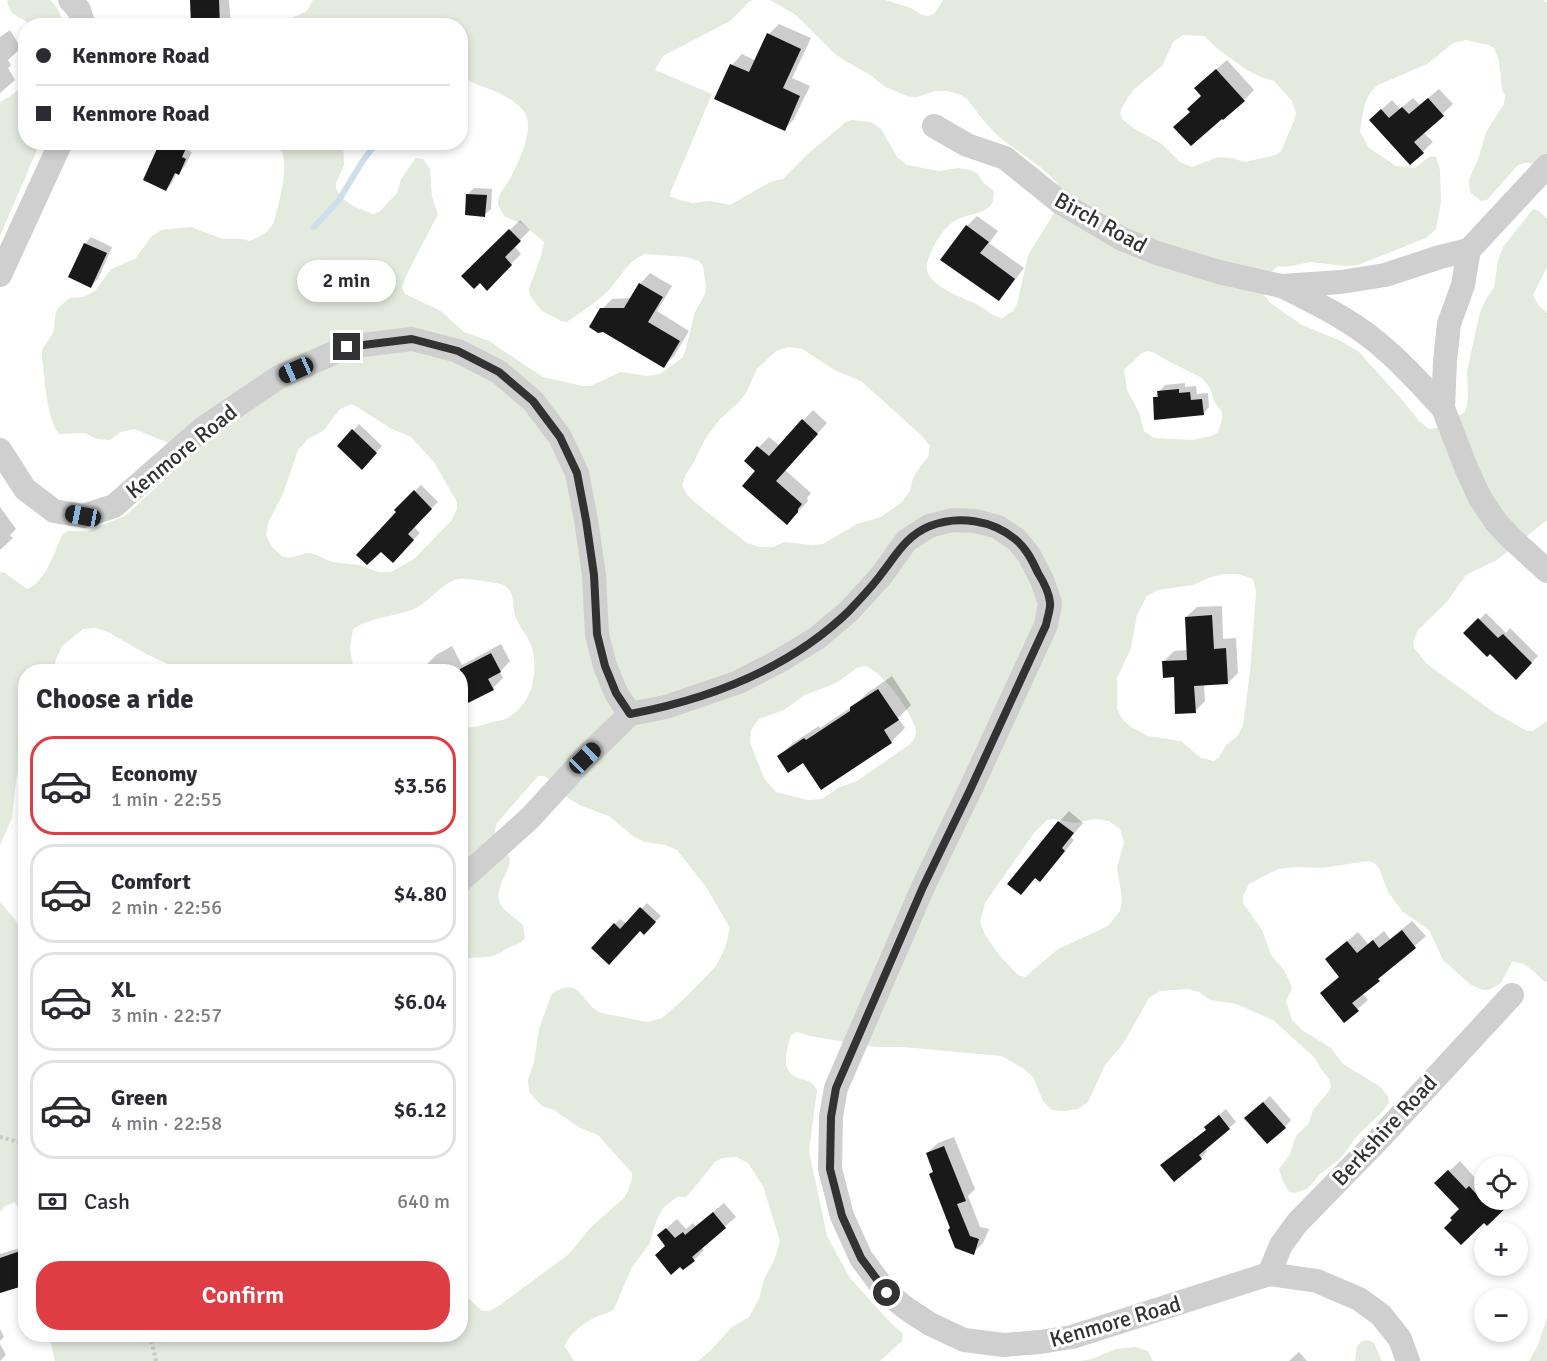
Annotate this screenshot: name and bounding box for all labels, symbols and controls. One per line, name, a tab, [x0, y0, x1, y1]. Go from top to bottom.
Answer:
text: Kenmore Road	[72, 42, 210, 69]
text: Kenmore Road	[72, 100, 210, 127]
street label: Birch Road	[1050, 186, 1152, 259]
callout: 2 min	[298, 260, 397, 302]
text: 2 min	[323, 268, 370, 293]
route end	[333, 333, 360, 360]
car	[276, 354, 316, 386]
street label: Kenmore Road	[120, 398, 242, 504]
car	[64, 504, 102, 528]
text: Choose a ride	[36, 683, 194, 716]
car	[566, 739, 604, 777]
icon: car	[39, 759, 93, 813]
text: Economy	[111, 760, 197, 787]
text: $3.56	[393, 772, 447, 799]
text: 1 min · 22:55	[111, 787, 222, 812]
icon: car	[39, 867, 93, 921]
text: Comfort	[111, 868, 191, 895]
text: $4.80	[393, 880, 447, 907]
text: 2 min · 22:56	[111, 895, 222, 920]
icon: car	[39, 975, 93, 1029]
text: XL	[111, 976, 136, 1003]
text: $6.04	[393, 988, 447, 1015]
text: 3 min · 22:57	[111, 1003, 222, 1028]
street label: Berkshire Road	[1326, 1069, 1443, 1191]
icon: car	[39, 1083, 93, 1137]
text: Green	[111, 1084, 168, 1111]
text: $6.12	[393, 1096, 447, 1123]
text: 4 min · 22:58	[111, 1111, 222, 1136]
map controls	[1474, 1156, 1528, 1342]
button: locate	[1474, 1156, 1528, 1210]
icon: cash	[36, 1185, 69, 1218]
text: Cash	[84, 1188, 130, 1215]
text: 640 m	[397, 1189, 450, 1214]
button: +	[1474, 1222, 1528, 1276]
button: Confirm	[36, 1261, 450, 1330]
route start	[873, 1279, 900, 1306]
button: −	[1474, 1288, 1528, 1342]
street label: Kenmore Road	[1046, 1290, 1184, 1353]

